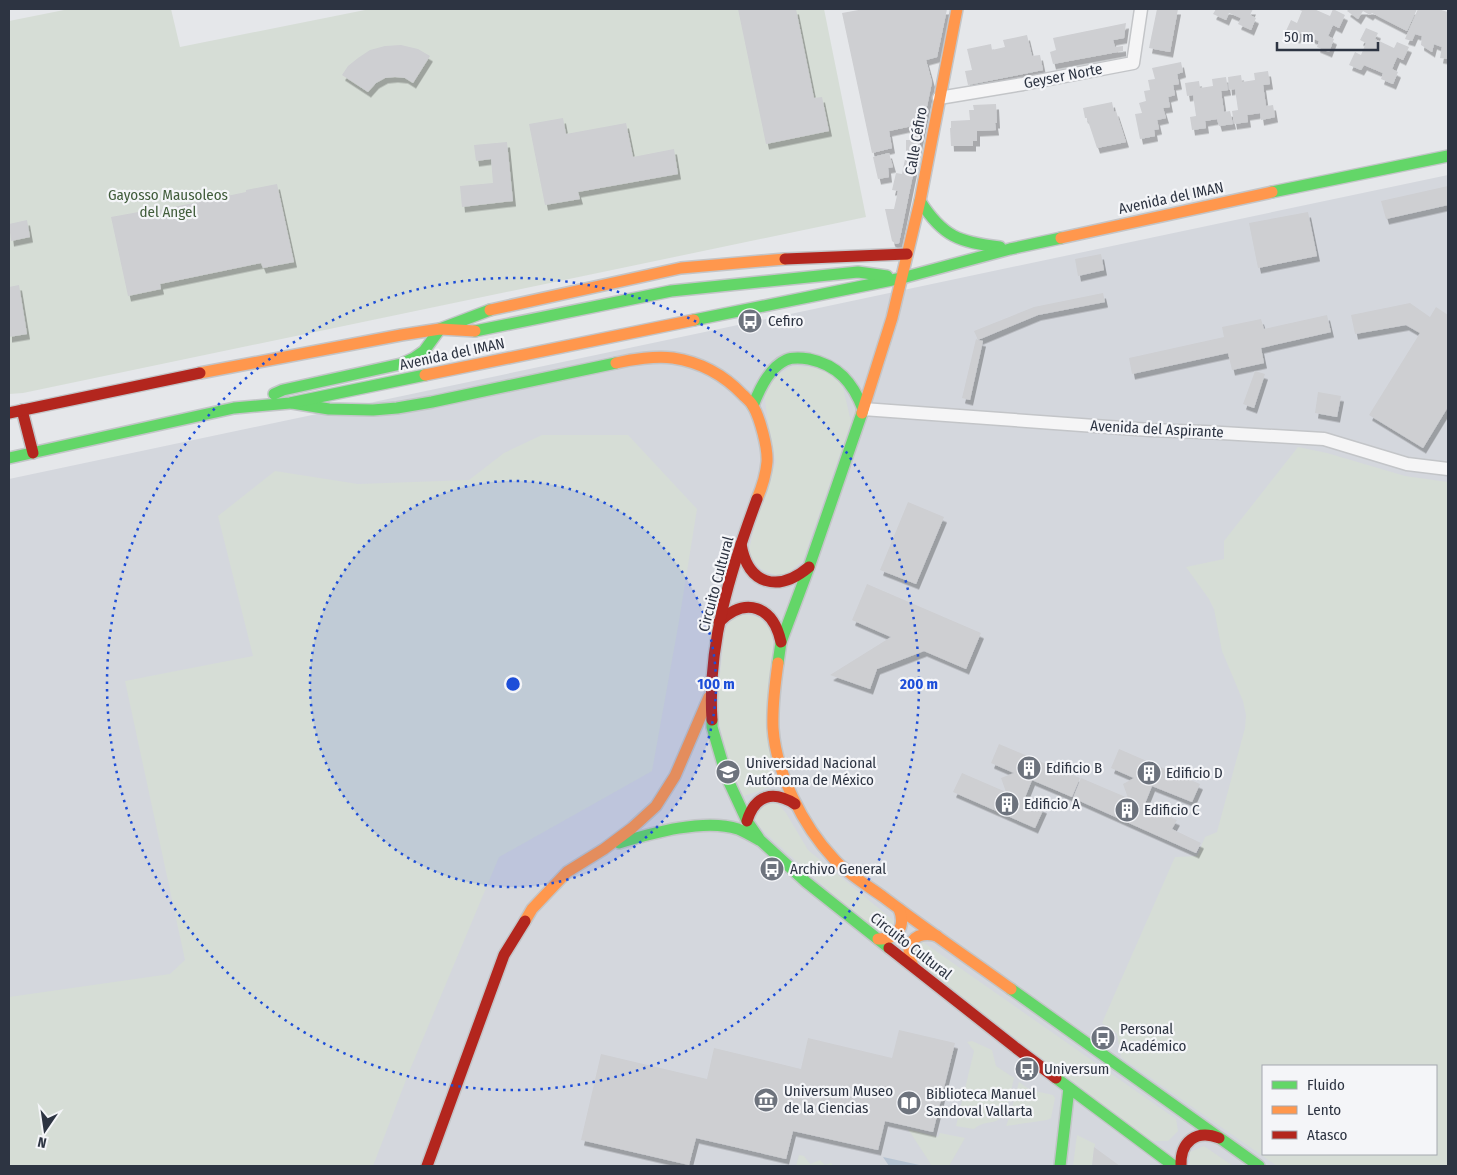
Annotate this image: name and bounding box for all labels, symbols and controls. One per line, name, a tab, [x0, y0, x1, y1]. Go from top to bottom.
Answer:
scale bar	[1277, 20, 1378, 52]
text: 50 m	[1284, 28, 1314, 46]
street label: Geyser Norte	[1022, 60, 1104, 92]
street label: Calle Céfiro	[901, 105, 931, 176]
street label: Avenida del IMAN	[1117, 178, 1225, 218]
park label: Gayosso Mausoleos del Angel	[108, 186, 228, 221]
bus stop icon: Cefiro	[737, 308, 763, 334]
place label: Cefiro	[768, 312, 803, 330]
street label: Avenida del IMAN	[398, 334, 506, 374]
street label: Avenida del Aspirante	[1090, 417, 1224, 441]
street label: Circuito Cultural	[695, 534, 737, 634]
centre of rings	[504, 675, 522, 693]
text: 100 m	[697, 675, 735, 693]
text: 200 m	[899, 675, 938, 693]
place label: Universidad Nacional Autónoma de México	[746, 754, 876, 789]
building icon: Edificio B	[1016, 755, 1042, 781]
school or university icon: Universidad Nacional Autónoma de México	[715, 759, 741, 785]
place label: Edificio B	[1046, 759, 1102, 777]
building icon: Edificio D	[1136, 760, 1162, 786]
place label: Edificio D	[1166, 764, 1223, 782]
building icon: Edificio A	[994, 791, 1020, 817]
place label: Edificio A	[1024, 795, 1080, 813]
building icon: Edificio C	[1114, 797, 1140, 823]
place label: Edificio C	[1144, 801, 1200, 819]
bus stop icon: Archivo General	[759, 856, 785, 882]
place label: Archivo General	[790, 860, 886, 878]
street label: Circuito Cultural	[867, 909, 955, 983]
place label: Personal Académico	[1120, 1020, 1186, 1055]
bus stop icon: Personal Académico	[1090, 1025, 1116, 1051]
bus stop icon: Universum	[1014, 1056, 1040, 1082]
place label: Universum	[1044, 1060, 1109, 1078]
legend	[1262, 1065, 1437, 1155]
text: Fluido	[1307, 1076, 1345, 1094]
place label: Universum Museo de la Ciencias	[784, 1082, 893, 1117]
place label: Biblioteca Manuel Sandoval Vallarta	[926, 1085, 1036, 1120]
museum icon: Universum Museo de la Ciencias	[753, 1087, 779, 1113]
library icon: Biblioteca Manuel Sandoval Vallarta	[896, 1090, 922, 1116]
text: Lento	[1307, 1101, 1341, 1119]
north arrow	[20, 1105, 70, 1155]
text: Atasco	[1307, 1126, 1347, 1144]
text: N	[36, 1133, 48, 1151]

